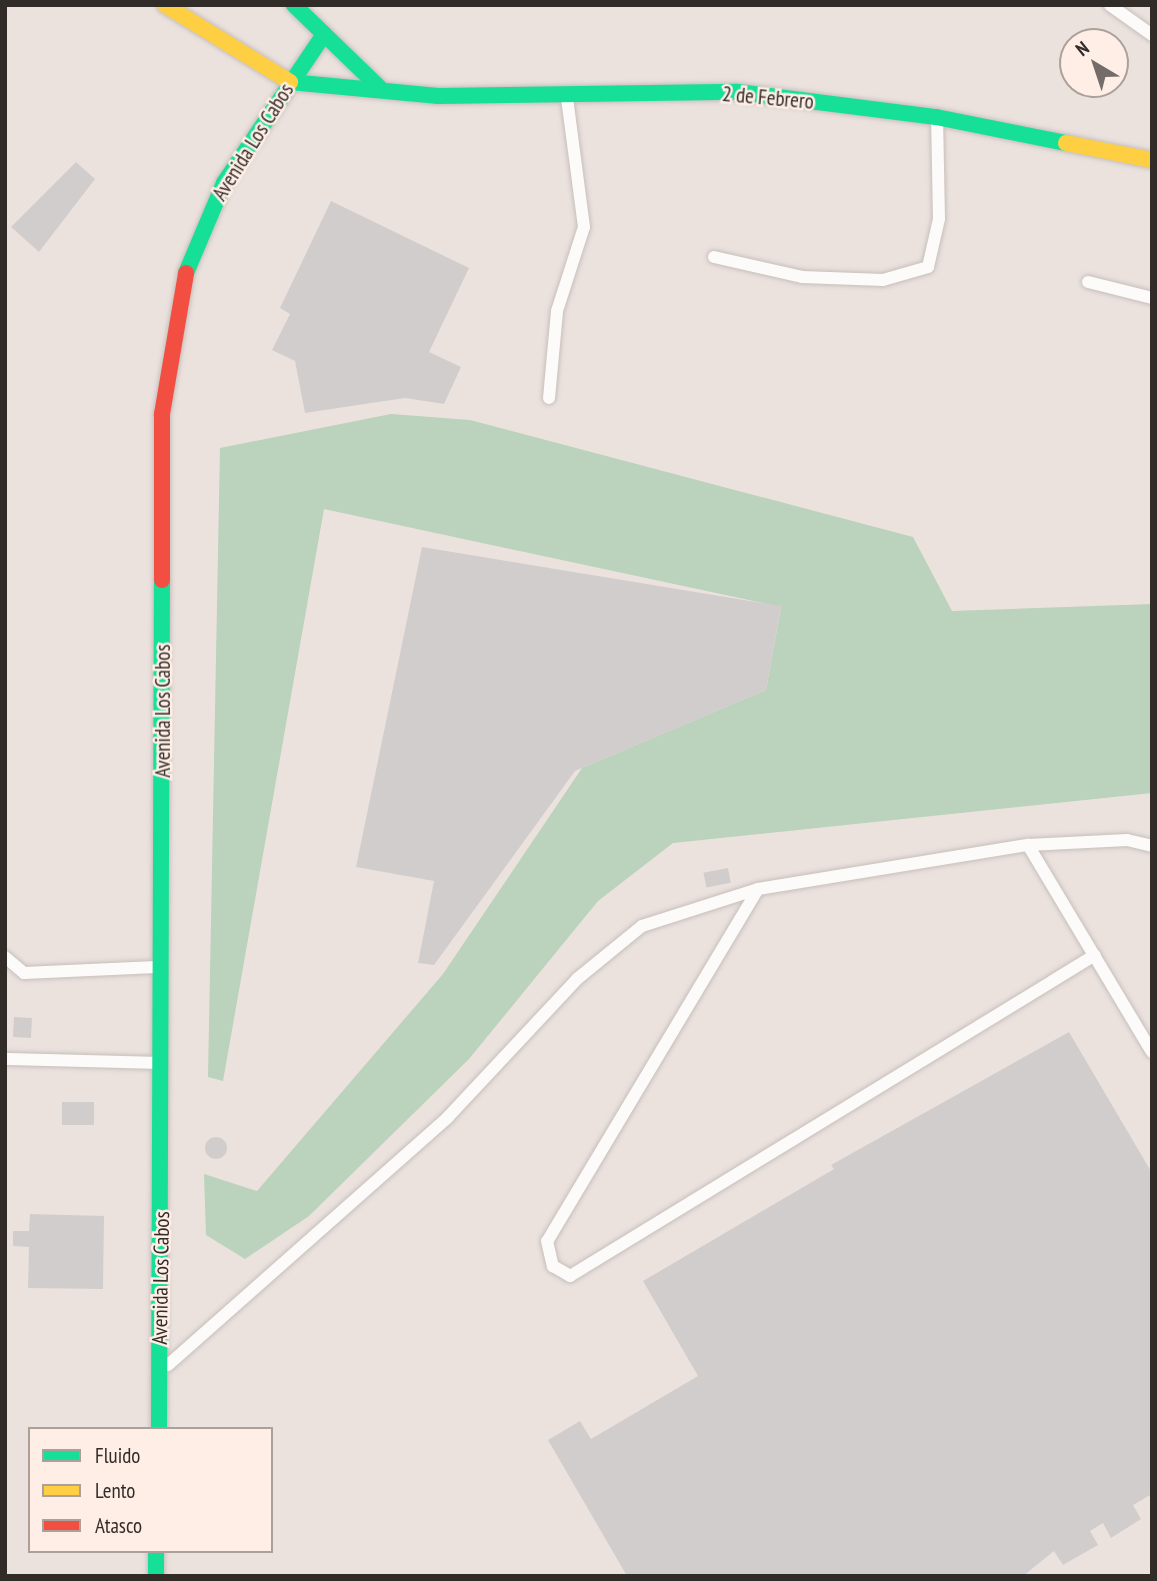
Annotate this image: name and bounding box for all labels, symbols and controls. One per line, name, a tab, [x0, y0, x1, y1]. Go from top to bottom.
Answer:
north arrow	[1059, 28, 1129, 98]
text: N	[1070, 36, 1094, 61]
street label: Avenida Los Cabos	[207, 79, 299, 205]
street label: 2 de Febrero	[721, 81, 815, 115]
street label: Avenida Los Cabos	[150, 644, 176, 778]
street label: Avenida Los Cabos	[147, 1211, 175, 1345]
legend	[28, 1427, 273, 1553]
text: Fluido	[95, 1442, 140, 1469]
text: Lento	[95, 1477, 135, 1504]
text: Atasco	[95, 1512, 142, 1539]

